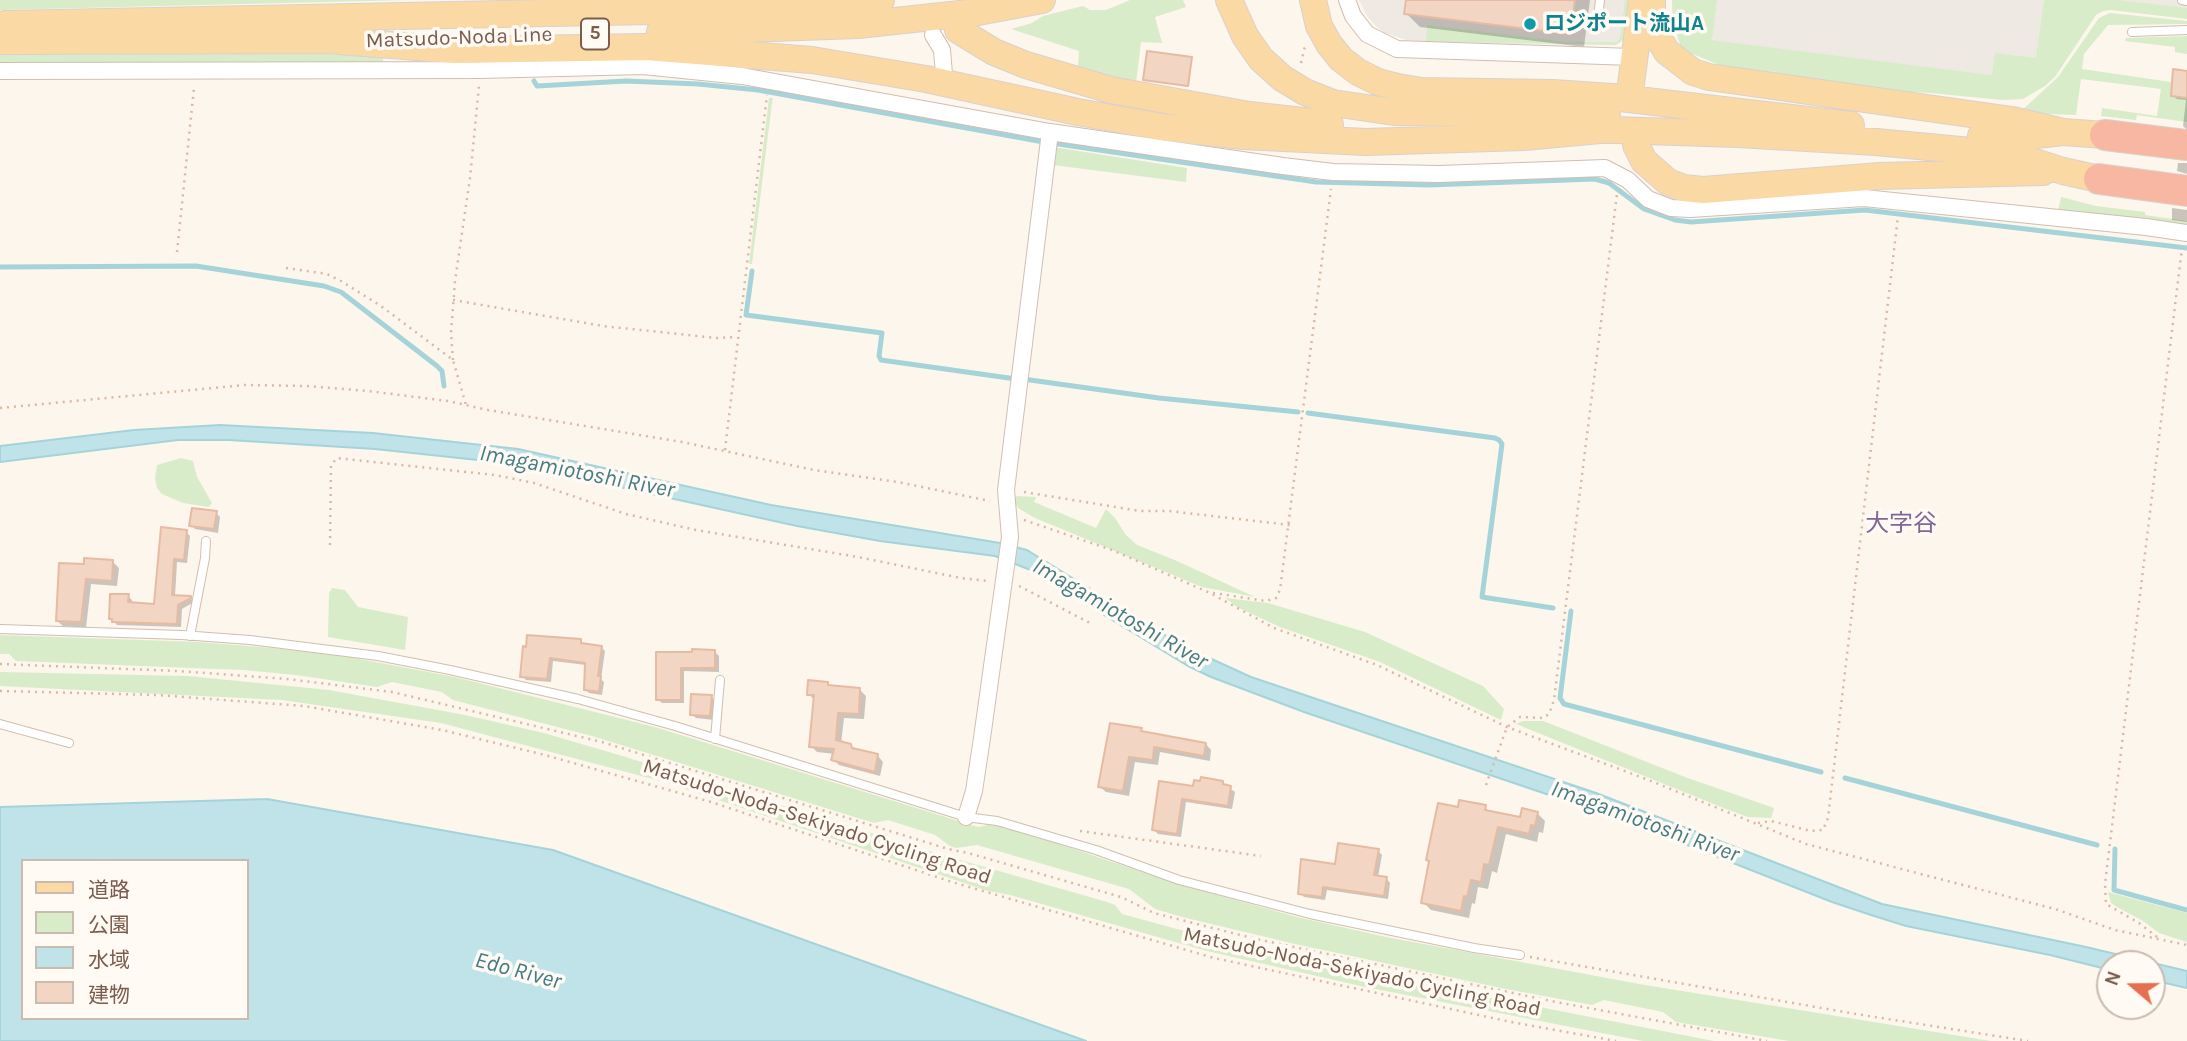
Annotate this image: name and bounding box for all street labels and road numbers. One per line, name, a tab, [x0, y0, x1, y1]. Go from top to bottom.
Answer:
road number: 5	[581, 18, 609, 50]
street label: Matsudo-Noda Line	[365, 22, 553, 54]
street label: Matsudo-Noda-Sekiyado Cycling Road	[640, 754, 994, 890]
street label: Matsudo-Noda-Sekiyado Cycling Road	[1181, 922, 1543, 1022]

